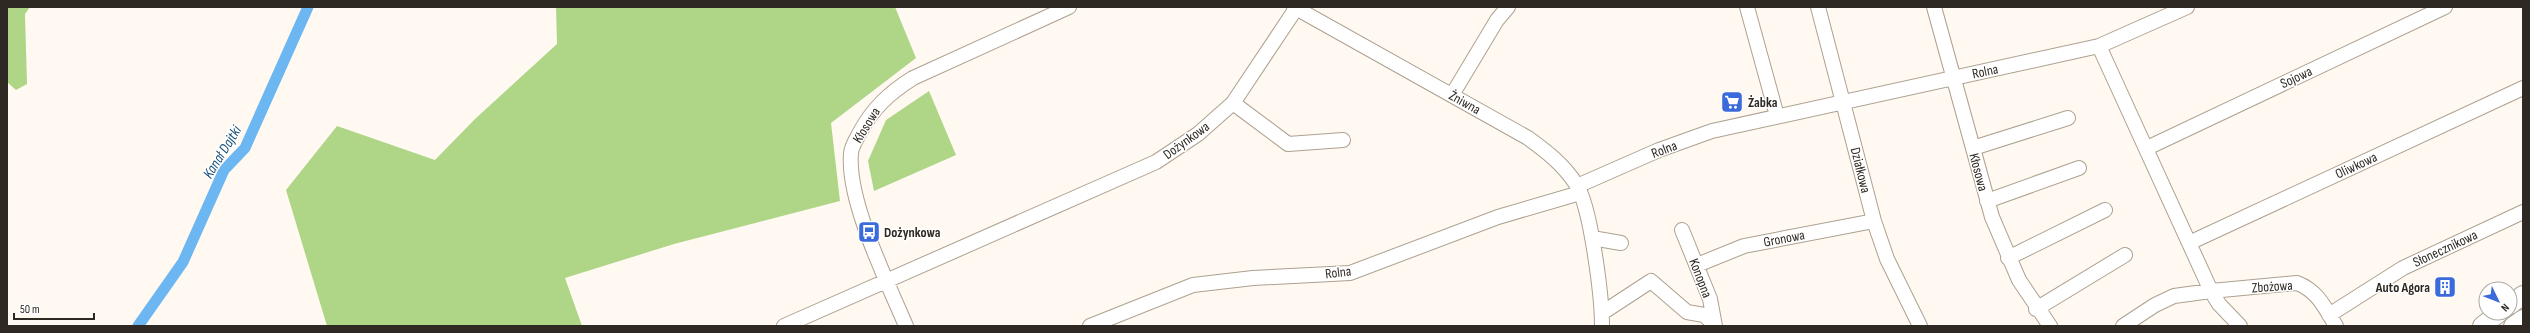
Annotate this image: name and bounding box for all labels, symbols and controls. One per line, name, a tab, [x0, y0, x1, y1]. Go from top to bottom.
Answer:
street label: Rolna	[1971, 60, 2000, 83]
street label: Sojowa	[2278, 63, 2315, 92]
street label: Żniwna	[1446, 87, 1484, 118]
supermarket icon: Żabka	[1719, 89, 1745, 115]
place label: Żabka	[1748, 94, 1778, 111]
street label: Kłosowa	[849, 104, 884, 146]
street label: Dożynkowa	[1160, 118, 1213, 163]
water label: Kanał Dajtki	[199, 121, 247, 182]
street label: Rolna	[1649, 137, 1679, 162]
street label: Działkowa	[1847, 146, 1874, 195]
street label: Oliwkowa	[2333, 148, 2380, 182]
street label: Kłosowa	[1965, 151, 1992, 193]
bus stop icon: Dożynkowa	[856, 219, 882, 245]
place label: Dożynkowa	[884, 224, 941, 241]
street label: Gronowa	[1762, 226, 1806, 251]
street label: Słonecznikowa	[2410, 226, 2480, 271]
street label: Konopna	[1685, 256, 1716, 300]
street label: Rolna	[1324, 262, 1352, 283]
building icon: Auto Agora	[2432, 274, 2458, 300]
street label: Zbożowa	[2251, 277, 2293, 296]
place label: Auto Agora	[2375, 279, 2430, 296]
north arrow	[2478, 281, 2518, 321]
scale bar	[14, 295, 94, 321]
text: N	[2498, 301, 2512, 314]
text: 50 m	[20, 302, 40, 317]

